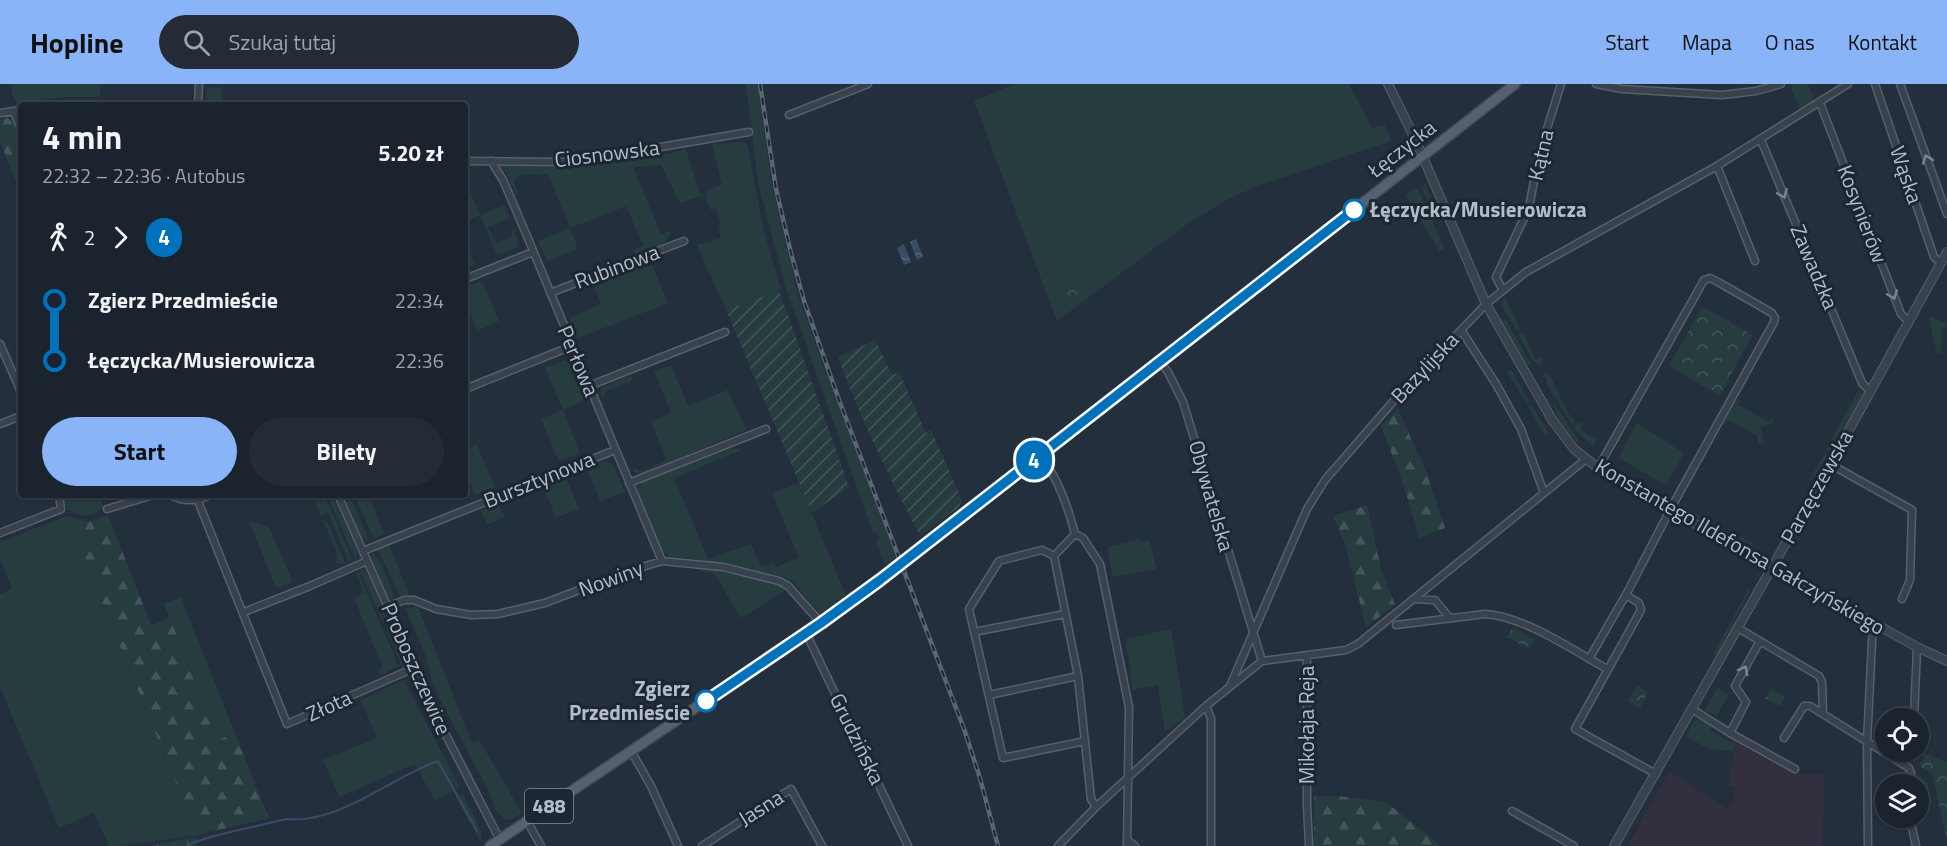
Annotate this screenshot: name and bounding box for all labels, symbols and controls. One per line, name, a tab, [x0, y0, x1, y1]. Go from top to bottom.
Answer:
search box	[159, 15, 579, 69]
text: Hopline	[30, 21, 123, 64]
text: Szukaj tutaj	[228, 25, 336, 59]
icon: search	[180, 26, 213, 59]
text: Start	[1605, 26, 1649, 58]
text: Mapa	[1682, 26, 1732, 58]
text: O nas	[1765, 26, 1815, 58]
text: Kontakt	[1848, 26, 1917, 58]
street label: Łęczycka	[1360, 111, 1443, 186]
text: 4 min	[42, 112, 122, 162]
street label: Kątna	[1519, 126, 1562, 184]
street label: Ciosnowska	[553, 131, 662, 175]
text: 5.20 zł	[378, 136, 444, 170]
street label: Wąska	[1882, 142, 1932, 208]
one-way arrow	[1922, 154, 1934, 165]
text: 22:32 – 22:36 · Autobus	[42, 160, 245, 191]
street label: Kosynierów	[1830, 160, 1896, 267]
one-way arrow	[1776, 188, 1788, 199]
place label: Łęczycka/Musierowicza	[1369, 193, 1587, 225]
marker: Łęczycka/Musierowicza	[1343, 199, 1365, 221]
street label: Zawadzka	[1783, 219, 1847, 314]
icon: walk	[42, 221, 75, 254]
icon: forward	[104, 221, 137, 254]
text: 4	[158, 221, 170, 253]
text: 2	[84, 222, 95, 253]
street label: Rubinowa	[570, 235, 664, 297]
text: Zgierz Przedmieście	[88, 283, 278, 317]
text: 22:34	[395, 285, 444, 316]
one-way arrow	[1886, 289, 1898, 300]
street label: Perłowa	[550, 320, 608, 401]
street label: Bazylijska	[1383, 324, 1466, 410]
text: Łęczycka/Musierowicza	[88, 343, 315, 377]
text: 22:36	[395, 345, 444, 376]
button: Start	[42, 417, 237, 486]
button: Bilety	[249, 417, 444, 486]
street label: Parzęczewska	[1772, 423, 1861, 549]
street label: Obywatelska	[1181, 436, 1243, 556]
line badge: 4	[1014, 440, 1054, 479]
street label: Bursztynowa	[478, 442, 599, 516]
text: 4	[1028, 444, 1040, 476]
street label: Konstantego Ildefonsa Gałczyńskiego	[1590, 450, 1891, 643]
street label: Nowiny	[574, 552, 648, 605]
street label: Proboszczewice	[374, 598, 460, 740]
street label: Mikołaja Reja	[1290, 665, 1322, 784]
one-way arrow	[1737, 666, 1748, 676]
place label: Zgierz Przedmieście	[569, 672, 690, 728]
street label: Złota	[301, 681, 357, 729]
street label: Grudzińska	[822, 687, 894, 790]
marker: Zgierz Przedmieście	[695, 690, 717, 712]
map controls	[1875, 708, 1929, 828]
button: locate	[1875, 708, 1929, 762]
button: layers	[1875, 774, 1929, 828]
street label: Jasna	[732, 781, 790, 833]
road number: 488	[525, 789, 573, 823]

